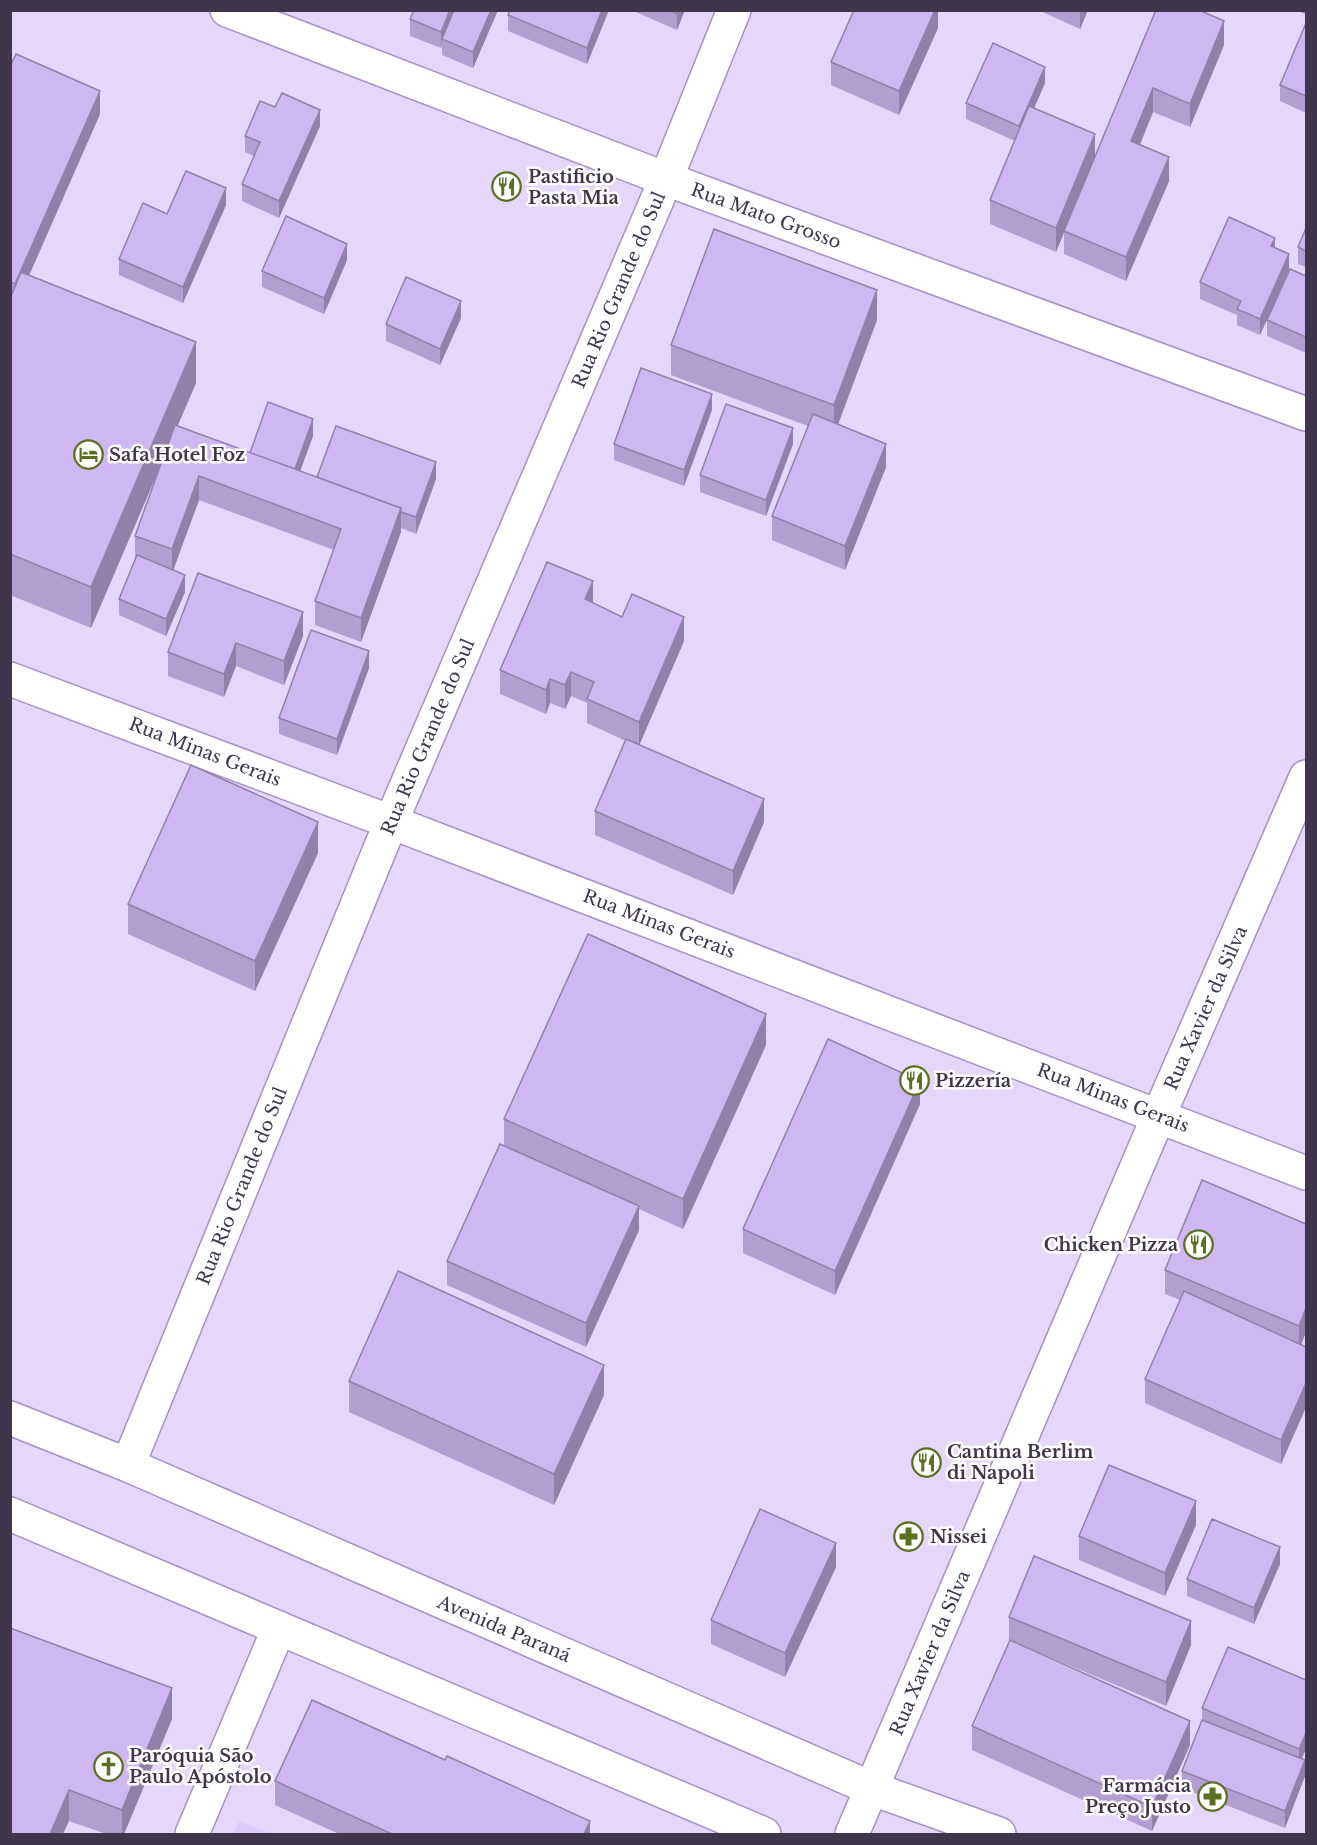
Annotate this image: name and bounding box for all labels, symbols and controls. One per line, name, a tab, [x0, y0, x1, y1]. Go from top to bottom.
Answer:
place label: Pastificio Pasta Mia	[528, 166, 620, 209]
restaurant icon: Pastificio Pasta Mia	[491, 171, 523, 203]
street label: Rua Mato Grosso	[688, 179, 844, 253]
street label: Rua Rio Grande do Sul	[568, 188, 670, 392]
hotel icon: Safa Hotel Foz	[72, 439, 104, 471]
place label: Safa Hotel Foz	[109, 444, 245, 466]
street label: Rua Rio Grande do Sul	[377, 635, 479, 839]
street label: Rua Minas Gerais	[126, 713, 284, 791]
street label: Rua Minas Gerais	[580, 885, 738, 963]
street label: Rua Xavier da Silva	[1160, 923, 1252, 1093]
street label: Rua Minas Gerais	[1034, 1059, 1192, 1137]
restaurant icon: Pizzería	[898, 1065, 930, 1097]
place label: Pizzería	[935, 1070, 1012, 1092]
street label: Rua Rio Grande do Sul	[192, 1084, 292, 1288]
restaurant icon: Chicken Pizza	[1183, 1229, 1215, 1261]
place label: Chicken Pizza	[1044, 1234, 1179, 1256]
place label: Cantina Berlim di Napoli	[947, 1441, 1094, 1484]
restaurant icon: Cantina Berlim di Napoli	[910, 1446, 942, 1478]
pharmacy icon: Nissei	[893, 1521, 925, 1553]
place label: Nissei	[930, 1526, 987, 1548]
street label: Rua Xavier da Silva	[885, 1567, 975, 1739]
street label: Avenida Paraná	[433, 1591, 574, 1667]
place label: Paróquia São Paulo Apóstolo	[129, 1745, 272, 1788]
church icon: Paróquia São Paulo Apóstolo	[92, 1750, 124, 1782]
place label: Farmácia Preço Justo	[1085, 1775, 1192, 1818]
pharmacy icon: Farmácia Preço Justo	[1196, 1780, 1228, 1812]

